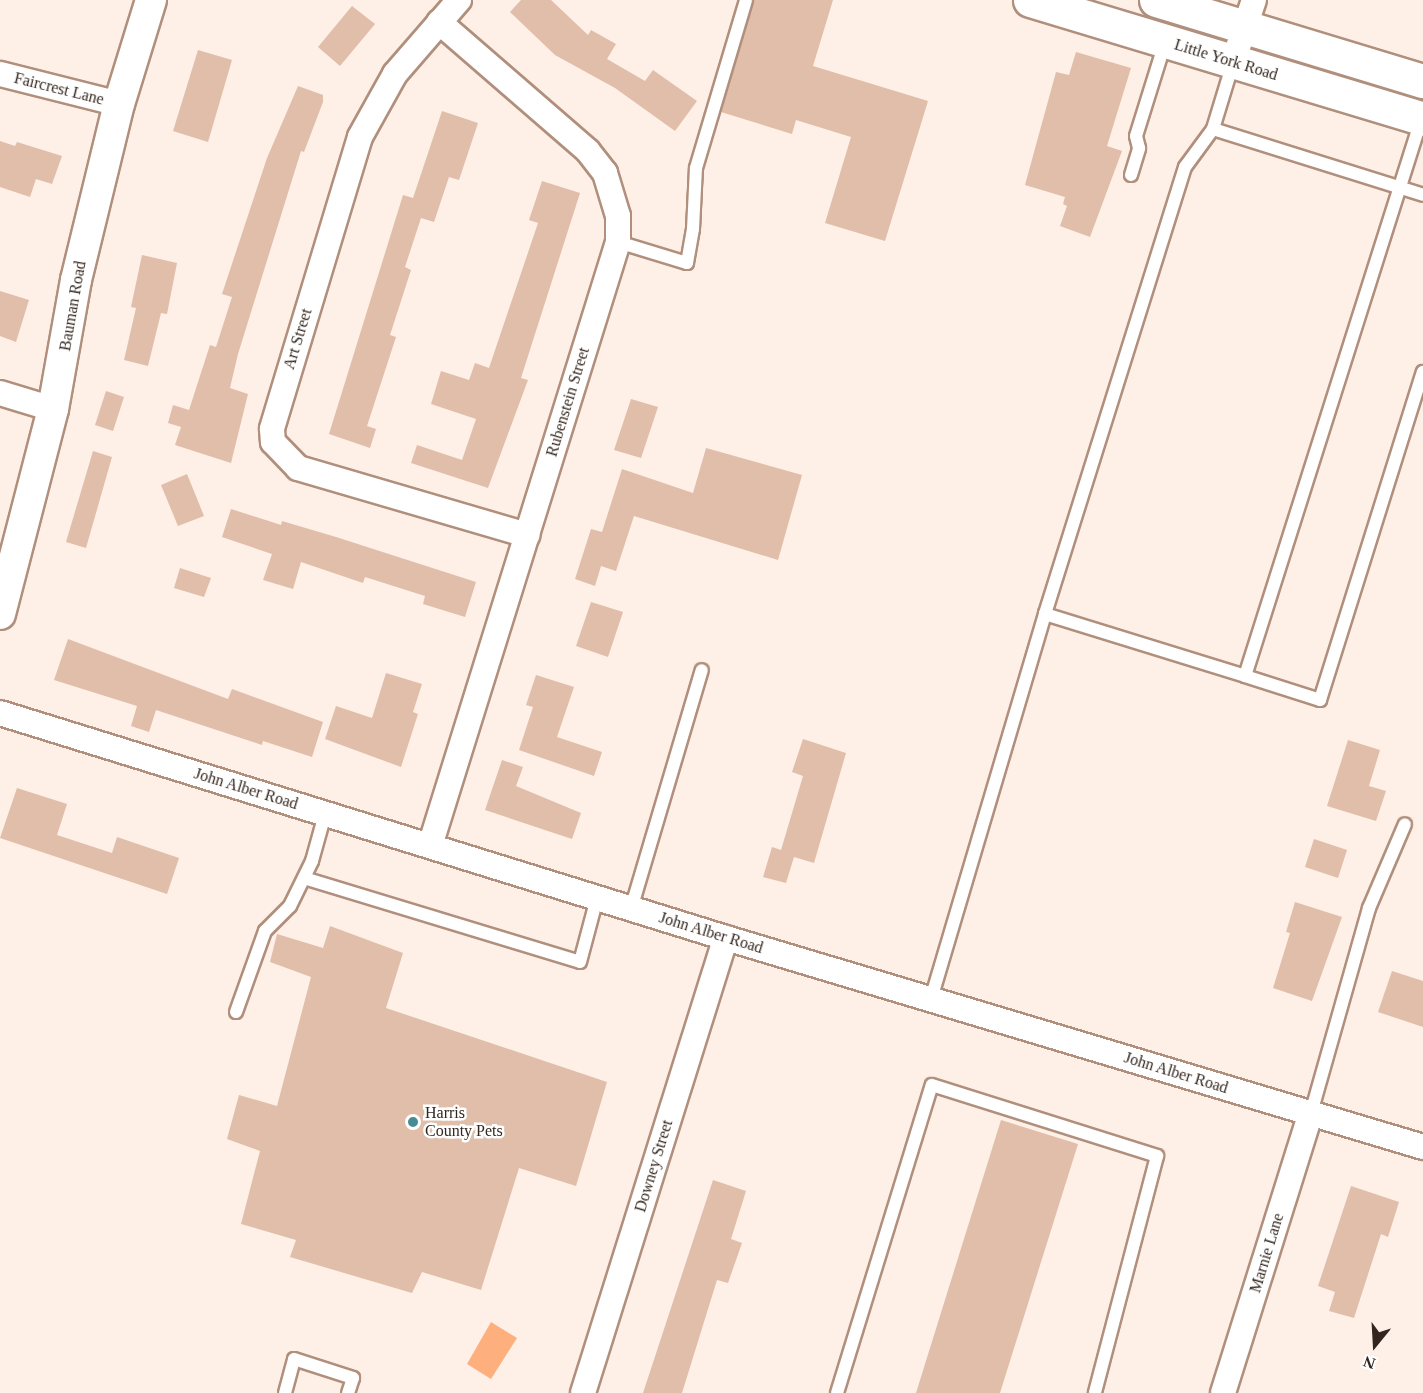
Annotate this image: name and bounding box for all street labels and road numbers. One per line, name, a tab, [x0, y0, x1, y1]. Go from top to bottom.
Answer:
street label: Little York Road	[1172, 35, 1280, 85]
street label: Faircrest Lane	[12, 69, 106, 109]
street label: Bauman Road	[56, 259, 90, 353]
street label: Art Street	[280, 306, 316, 372]
street label: Rubenstein Street	[542, 345, 594, 459]
street label: John Alber Road	[191, 764, 301, 814]
street label: John Alber Road	[656, 908, 766, 958]
street label: John Alber Road	[1121, 1048, 1231, 1098]
street label: Downey Street	[631, 1118, 677, 1214]
street label: Marnie Lane	[1246, 1211, 1288, 1295]

